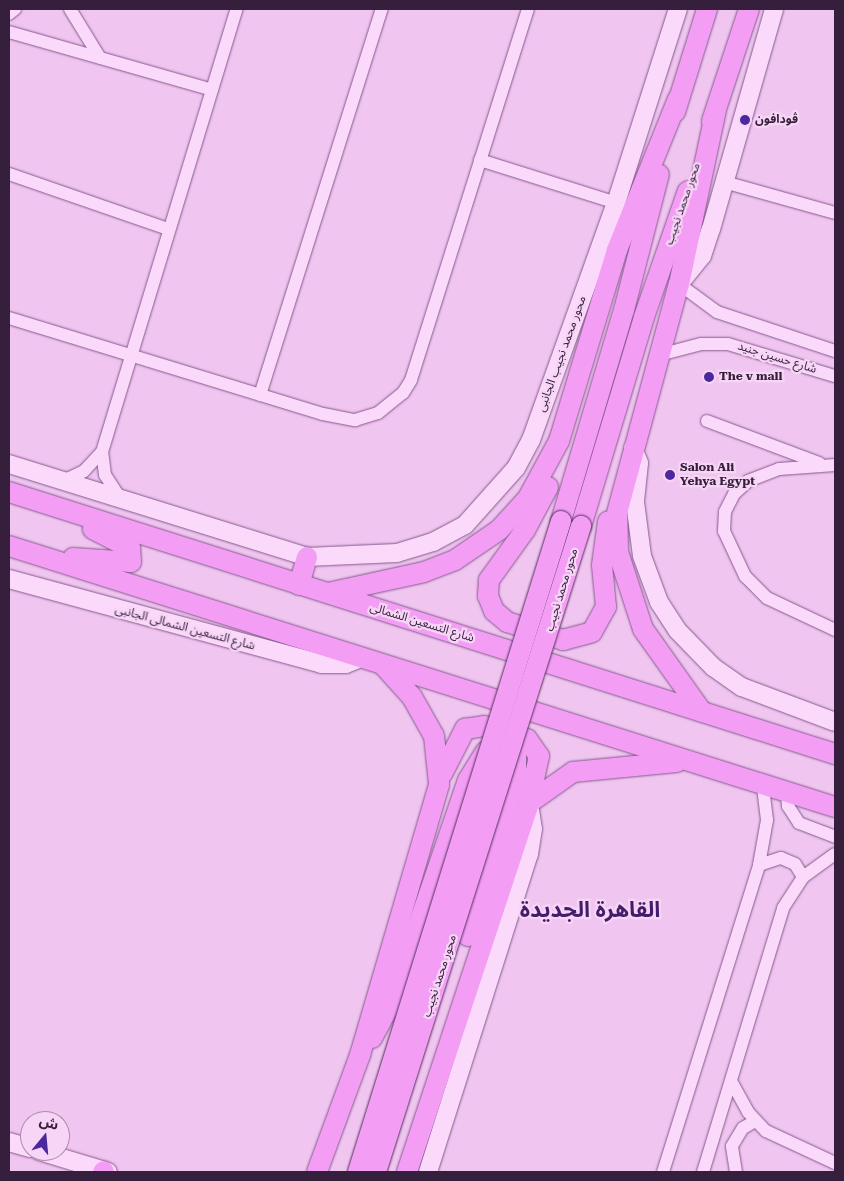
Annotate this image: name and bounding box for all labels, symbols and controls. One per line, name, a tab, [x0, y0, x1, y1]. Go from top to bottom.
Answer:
place label: ڤودافون	[755, 113, 798, 127]
marker: ڤودافون	[739, 114, 751, 126]
street label: محور محمد نجيب	[662, 161, 704, 247]
street label: محور محمد نجيب الجانبى	[534, 294, 590, 414]
street label: شارع حسين جنيد	[736, 339, 818, 377]
place label: The v mall	[719, 370, 782, 384]
marker: The v mall	[703, 371, 715, 383]
place label: Salon Ali Yehya Egypt	[680, 461, 755, 489]
marker: Salon Ali Yehya Egypt	[664, 469, 676, 481]
street label: محور محمد نجيب	[543, 547, 581, 633]
street label: شارع التسعين الشمالى	[368, 600, 476, 646]
street label: شارع التسعين الشمالى الجانبى	[113, 602, 257, 654]
district label: القاهرة الجديدة	[520, 897, 660, 923]
street label: محور محمد نجيب	[420, 933, 460, 1019]
north arrow	[20, 1111, 70, 1161]
text: ش	[38, 1112, 61, 1133]

